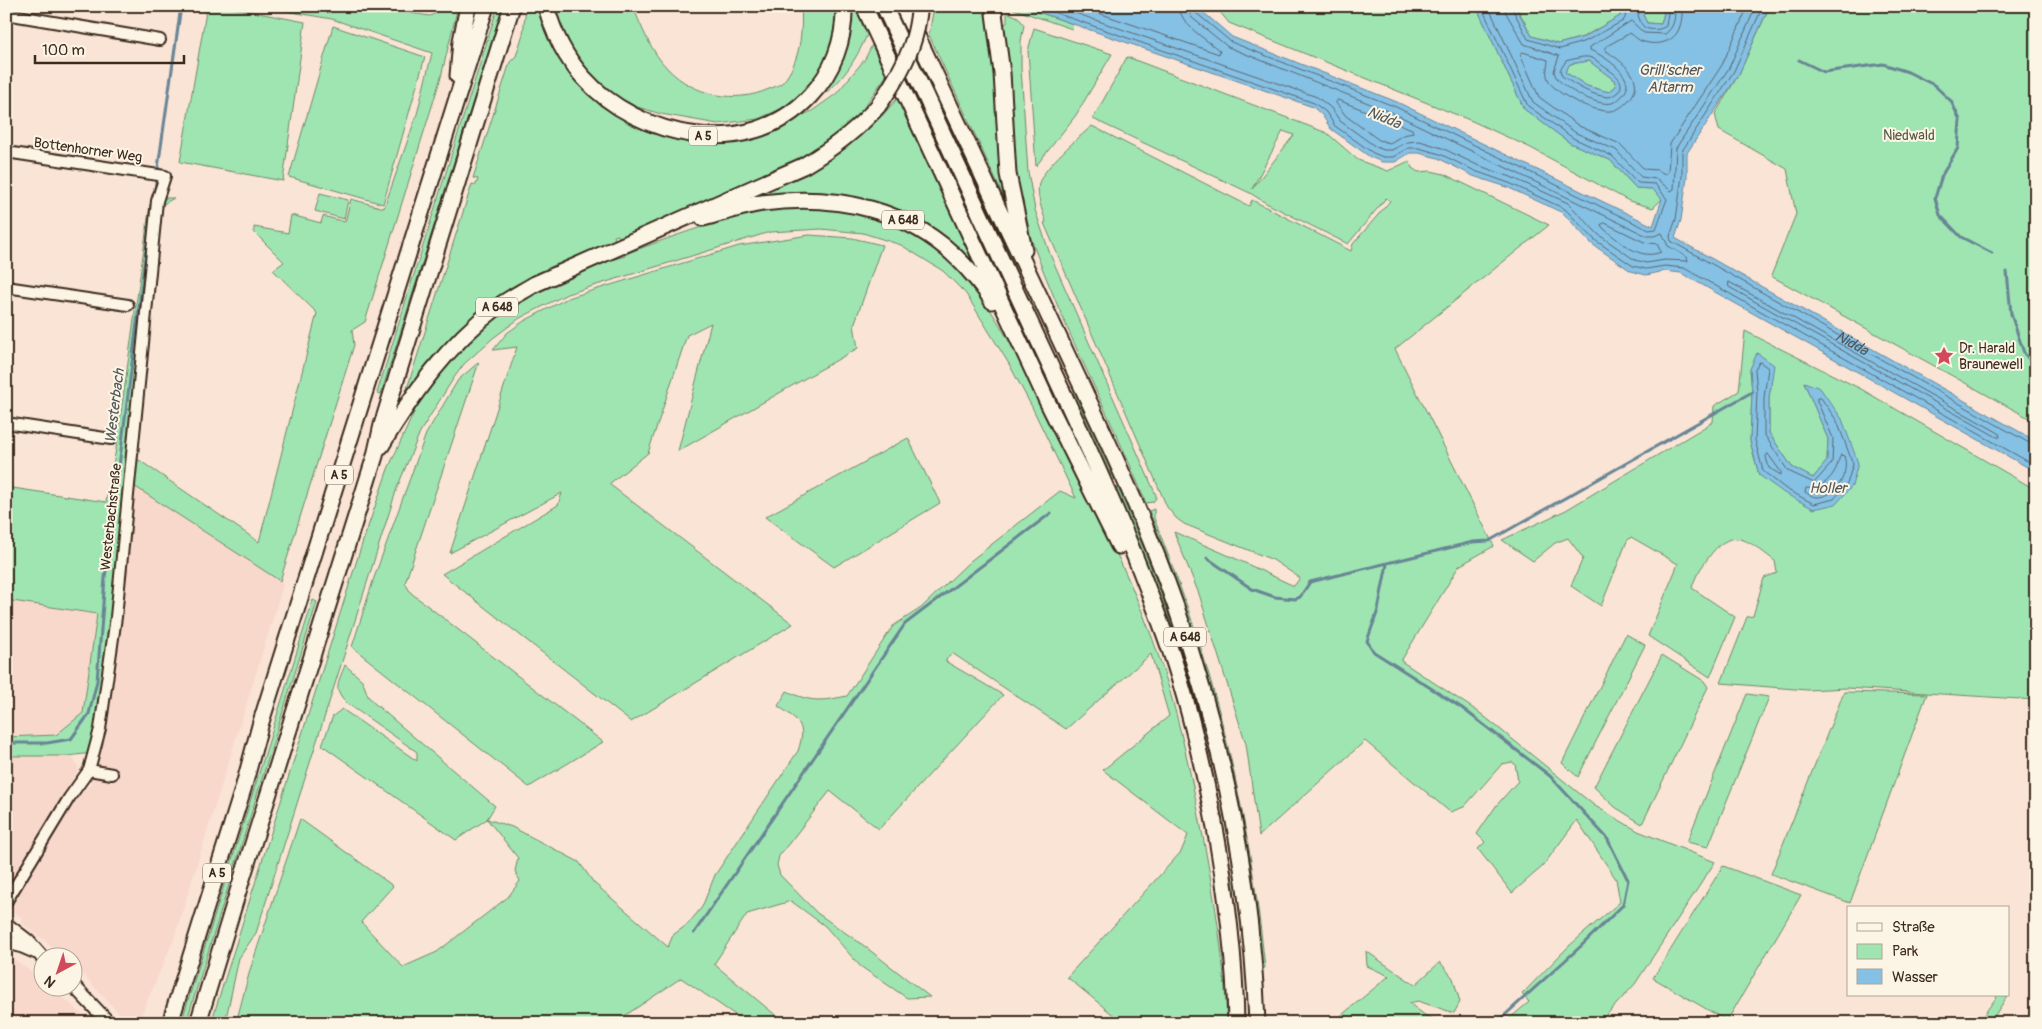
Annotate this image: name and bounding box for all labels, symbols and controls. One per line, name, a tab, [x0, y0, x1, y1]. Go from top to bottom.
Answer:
scale bar	[35, 32, 184, 64]
text: 100 m	[42, 41, 85, 60]
water label: Grill’scher Altarm	[1639, 61, 1703, 97]
water label: Nidda	[1364, 103, 1405, 134]
road number: A 5	[689, 126, 717, 146]
park label: Niedwald	[1883, 127, 1935, 144]
street label: Bottenhorner Weg	[33, 134, 143, 166]
road number: A 648	[882, 210, 924, 230]
road number: A 648	[476, 298, 518, 316]
water label: Nidda	[1832, 326, 1873, 360]
place label: Dr. Harald Braunewell	[1959, 340, 2023, 373]
place icon: Dr. Harald Braunewell	[1933, 345, 1955, 367]
water label: Westerbach	[101, 367, 129, 444]
street label: Westerbachstraße	[97, 462, 125, 571]
road number: A 5	[325, 466, 353, 484]
water label: Holler	[1809, 479, 1848, 498]
road number: A 648	[1164, 628, 1206, 646]
road number: A 5	[203, 864, 231, 882]
legend	[1847, 906, 2010, 996]
text: Straße	[1892, 918, 1935, 937]
text: Park	[1892, 942, 1919, 961]
north arrow	[32, 946, 82, 996]
text: Wasser	[1892, 968, 1939, 987]
text: N	[41, 972, 59, 991]

